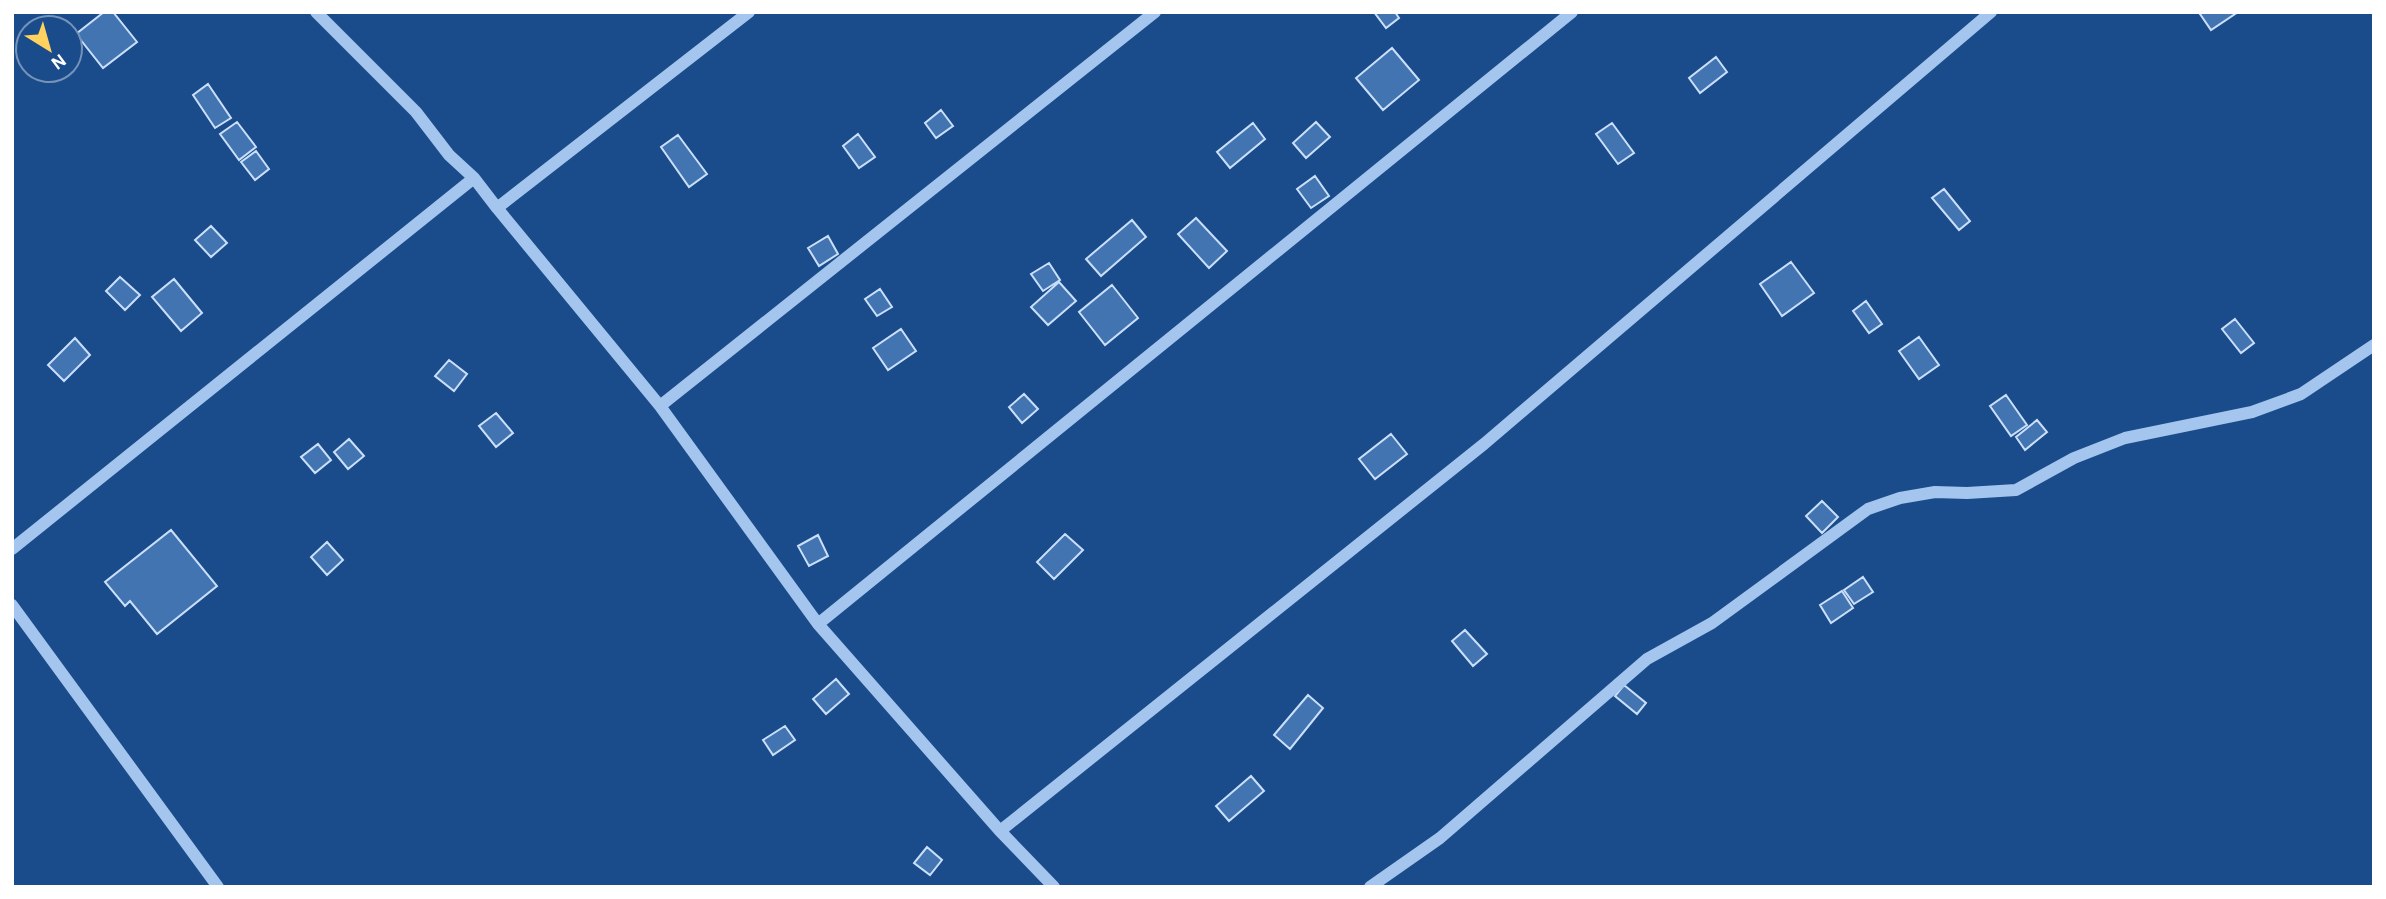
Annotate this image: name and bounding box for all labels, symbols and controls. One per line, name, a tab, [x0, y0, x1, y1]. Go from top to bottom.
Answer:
north arrow	[14, 14, 84, 84]
text: N	[47, 50, 69, 73]

